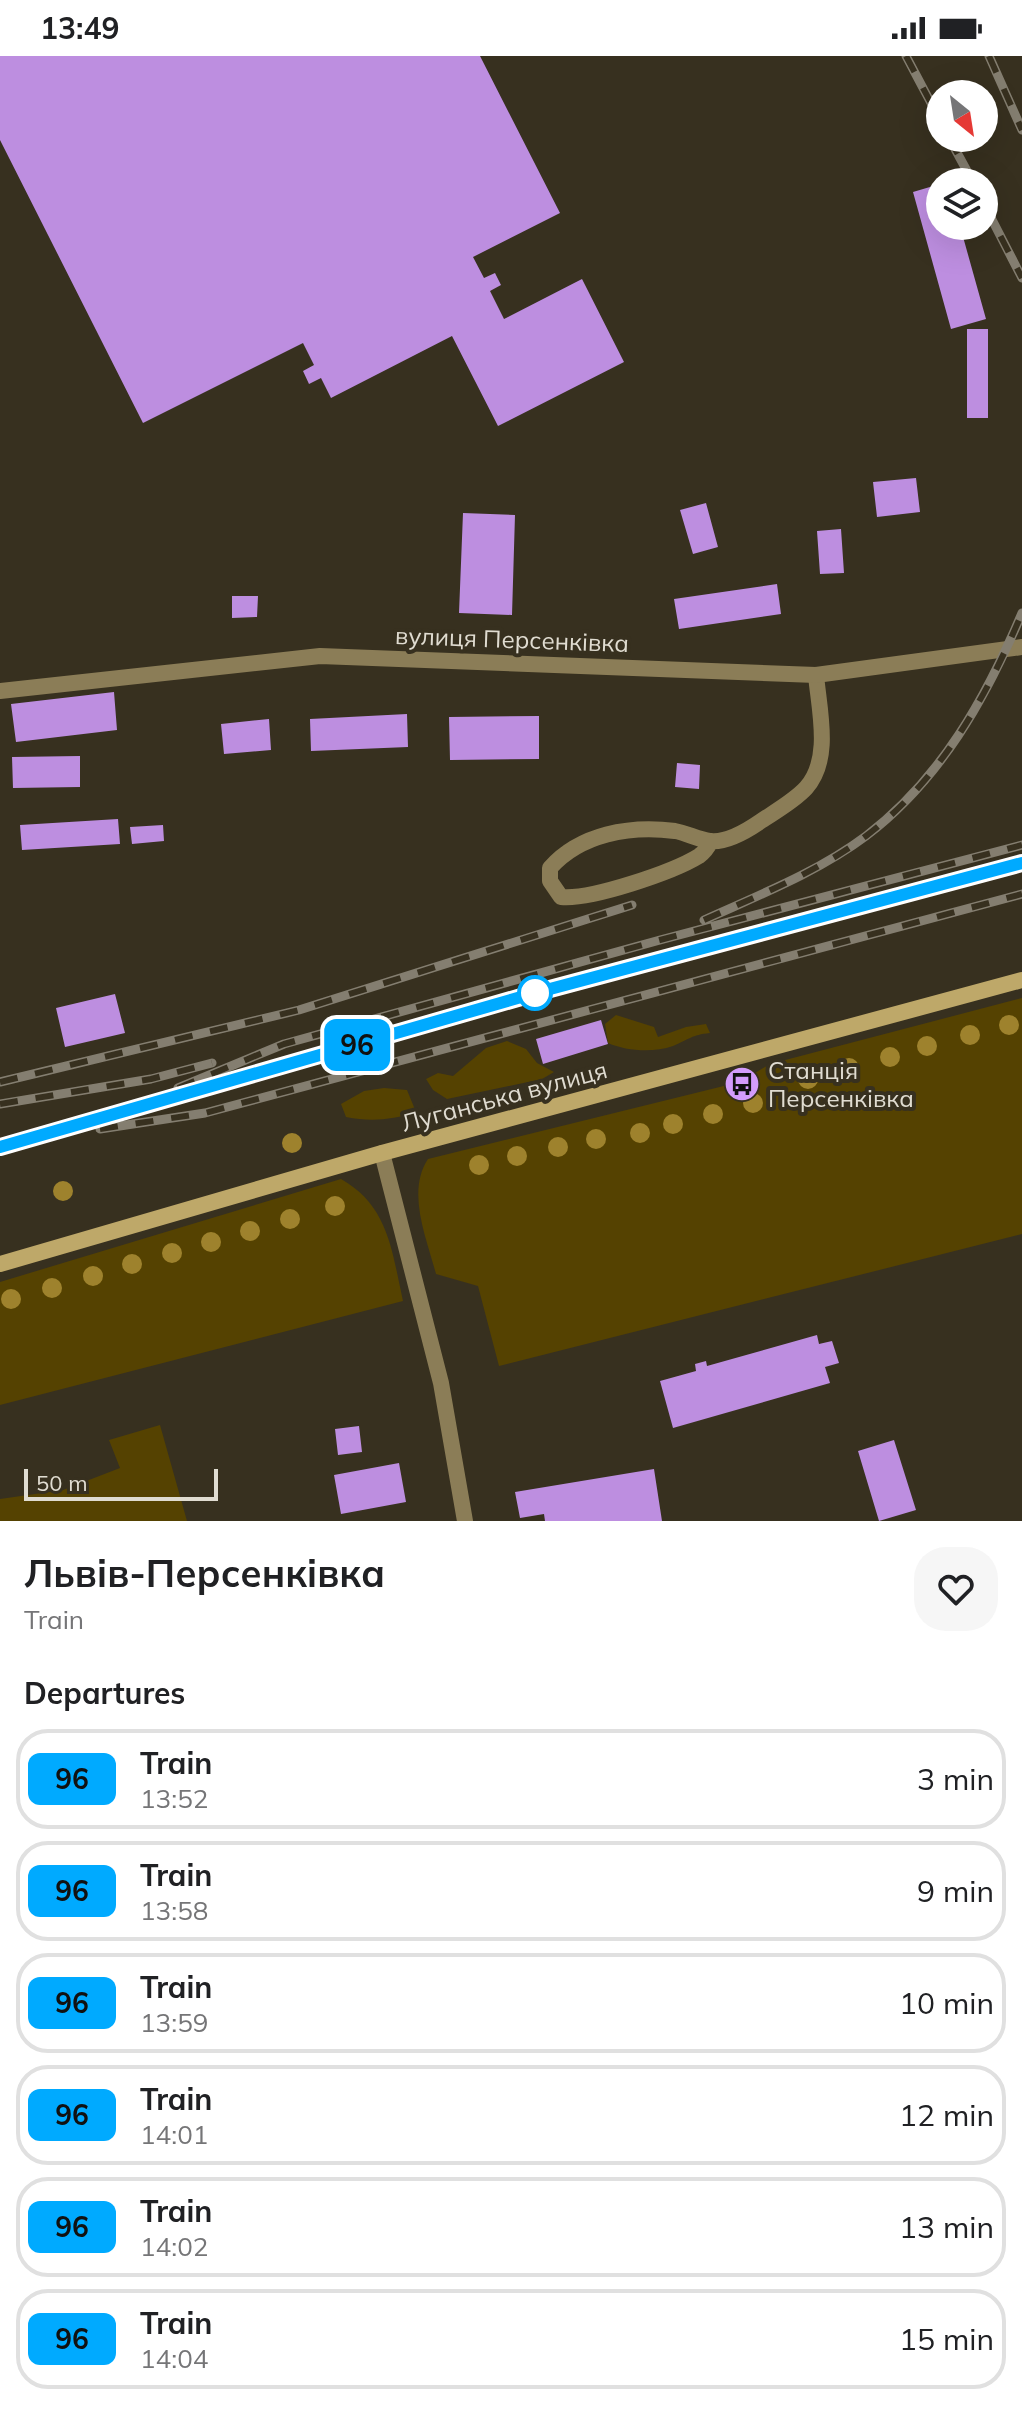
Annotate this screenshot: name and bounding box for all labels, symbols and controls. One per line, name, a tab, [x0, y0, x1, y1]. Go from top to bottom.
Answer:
text: 13:49	[40, 9, 119, 47]
north arrow	[926, 80, 998, 152]
map controls	[926, 80, 998, 240]
button: layers	[926, 168, 998, 240]
street label: вулиця Персенківка	[395, 620, 629, 658]
unlabelled marker	[518, 976, 552, 1010]
line badge: 96	[321, 1019, 393, 1071]
text: 96	[340, 1027, 374, 1062]
street label: Луганська вулиця	[398, 1054, 610, 1138]
place label: Станція Персенківка	[768, 1055, 914, 1113]
bus stop icon: Станція Персенківка	[723, 1065, 761, 1103]
scale bar	[24, 1465, 218, 1501]
text: 50 m	[36, 1469, 87, 1497]
button: heart	[914, 1547, 998, 1631]
text: Львів-Персенківка	[24, 1549, 385, 1597]
text: Train	[24, 1603, 84, 1636]
text: Departures	[24, 1674, 185, 1712]
text: Train	[140, 1744, 212, 1782]
text: 3 min	[917, 1760, 994, 1798]
text: 96	[55, 1761, 89, 1796]
text: 13:52	[140, 1782, 208, 1815]
text: Train	[140, 1856, 212, 1894]
text: 9 min	[917, 1872, 994, 1910]
text: 96	[55, 1873, 89, 1908]
text: 13:58	[140, 1894, 208, 1927]
text: Train	[140, 1968, 212, 2006]
text: 10 min	[899, 1984, 994, 2022]
text: 96	[55, 1985, 89, 2020]
text: 13:59	[140, 2006, 208, 2039]
text: Train	[140, 2080, 212, 2118]
text: 12 min	[899, 2096, 994, 2134]
text: 96	[55, 2097, 89, 2132]
text: 14:01	[140, 2118, 208, 2151]
text: Train	[140, 2192, 212, 2230]
text: 13 min	[899, 2208, 994, 2246]
text: 96	[55, 2209, 89, 2244]
text: 14:02	[140, 2230, 208, 2263]
text: Train	[140, 2304, 212, 2342]
text: 15 min	[899, 2320, 994, 2358]
text: 96	[55, 2321, 89, 2356]
text: 14:04	[140, 2342, 208, 2375]

